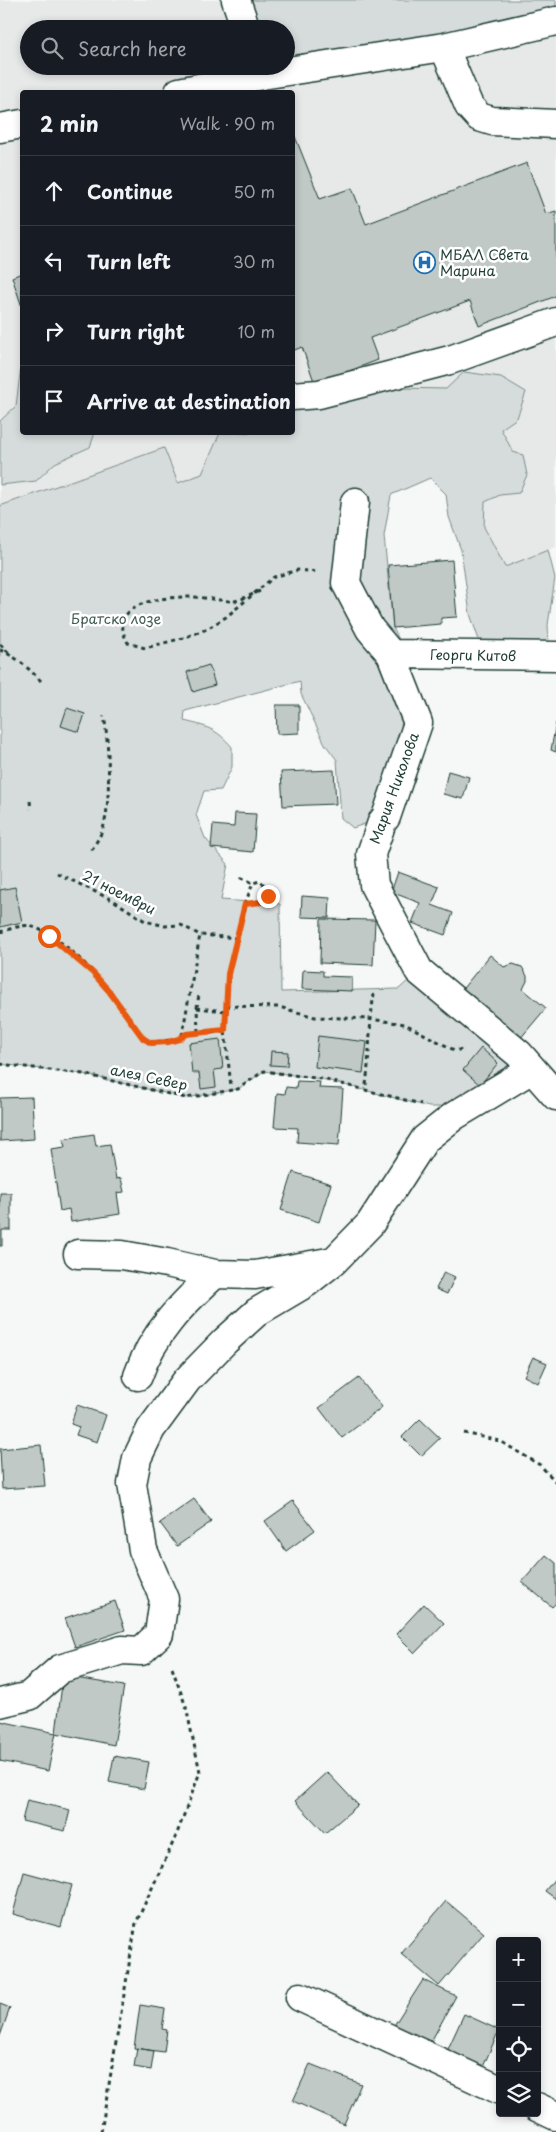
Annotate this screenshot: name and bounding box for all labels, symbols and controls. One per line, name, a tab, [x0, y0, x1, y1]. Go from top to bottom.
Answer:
search box	[20, 20, 295, 75]
icon: search	[38, 34, 66, 62]
text: Search here	[78, 34, 187, 62]
text: 2 min	[40, 107, 99, 139]
text: Walk · 90 m	[180, 111, 275, 135]
icon: ahead	[40, 177, 68, 205]
text: Continue	[87, 177, 173, 205]
text: 50 m	[234, 179, 275, 203]
place label: МБАЛ Света Марина	[440, 244, 529, 281]
icon: left	[40, 247, 68, 275]
text: Turn left	[87, 247, 171, 275]
text: 30 m	[233, 249, 275, 273]
hospital icon: МБАЛ Света Марина	[412, 250, 436, 274]
icon: right	[40, 317, 68, 345]
text: Turn right	[87, 317, 185, 345]
text: 10 m	[238, 319, 275, 343]
icon: arrive	[40, 387, 68, 415]
text: Arrive at destination	[87, 387, 291, 415]
park label: Братско лозе	[71, 608, 162, 629]
street label: Георги Китов	[430, 644, 516, 666]
street label: Мария Николова	[364, 729, 424, 847]
street label: 21 ноември	[79, 865, 159, 919]
route end	[257, 885, 280, 908]
route start	[38, 925, 61, 948]
street label: алея Север	[109, 1059, 189, 1095]
map controls	[496, 1937, 541, 2117]
button: +	[496, 1937, 541, 1982]
button: −	[496, 1982, 541, 2027]
button: locate	[496, 2027, 541, 2072]
button: layers	[496, 2072, 541, 2117]

